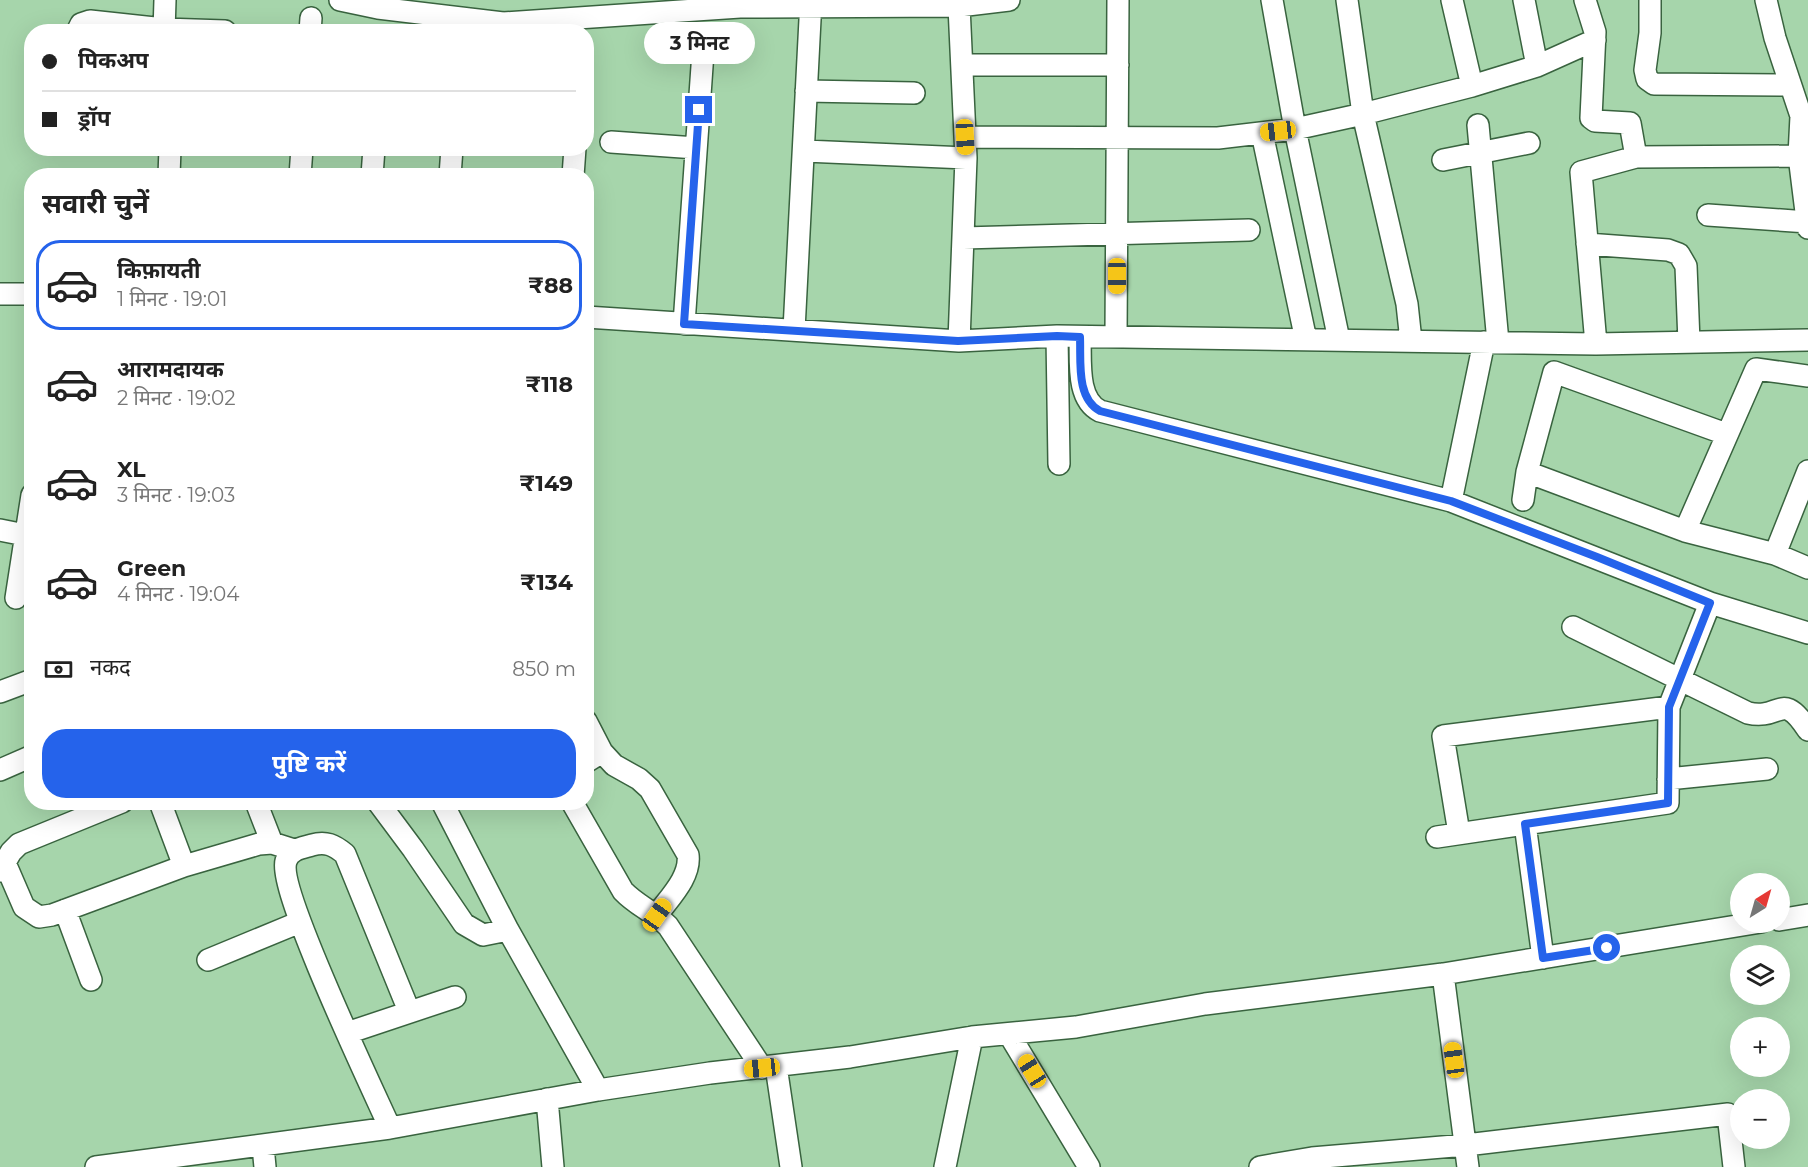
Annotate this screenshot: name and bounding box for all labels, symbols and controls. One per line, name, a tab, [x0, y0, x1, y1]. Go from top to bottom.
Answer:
callout: 3 मिनट	[644, 23, 754, 65]
text: 3 मिनट	[670, 31, 729, 55]
text: पिकअप	[78, 47, 149, 74]
route end	[685, 96, 712, 123]
text: ड्रॉप	[78, 105, 111, 132]
car	[955, 119, 975, 155]
car	[1259, 120, 1297, 142]
text: सवारी चुनें	[42, 187, 149, 220]
text: किफ़ायती	[117, 257, 201, 284]
icon: car	[45, 258, 99, 312]
car	[1108, 258, 1126, 294]
text: ₹88	[528, 272, 573, 299]
text: 1 मिनट · 19:01	[117, 287, 227, 311]
text: आरामदायक	[117, 356, 224, 383]
icon: car	[45, 357, 99, 411]
text: ₹118	[525, 371, 573, 398]
text: 2 मिनट · 19:02	[117, 386, 236, 410]
icon: car	[45, 456, 99, 510]
text: XL	[117, 456, 146, 483]
text: ₹149	[519, 470, 573, 497]
text: 3 मिनट · 19:03	[117, 483, 235, 507]
icon: car	[45, 555, 99, 609]
text: Green	[117, 555, 186, 582]
text: ₹134	[520, 569, 573, 596]
text: 4 मिनट · 19:04	[117, 582, 239, 606]
icon: cash	[42, 653, 75, 686]
text: नकद	[90, 654, 131, 681]
text: 850 m	[512, 657, 576, 681]
button: पुष्टि करें	[42, 729, 576, 798]
north arrow	[1730, 873, 1790, 933]
map controls	[1730, 873, 1790, 1149]
car	[639, 895, 675, 935]
route start	[1593, 934, 1620, 961]
button: layers	[1730, 945, 1790, 1005]
button: +	[1730, 1017, 1790, 1077]
car	[1443, 1041, 1465, 1079]
car	[1015, 1051, 1049, 1091]
car	[743, 1057, 781, 1079]
button: −	[1730, 1089, 1790, 1149]

